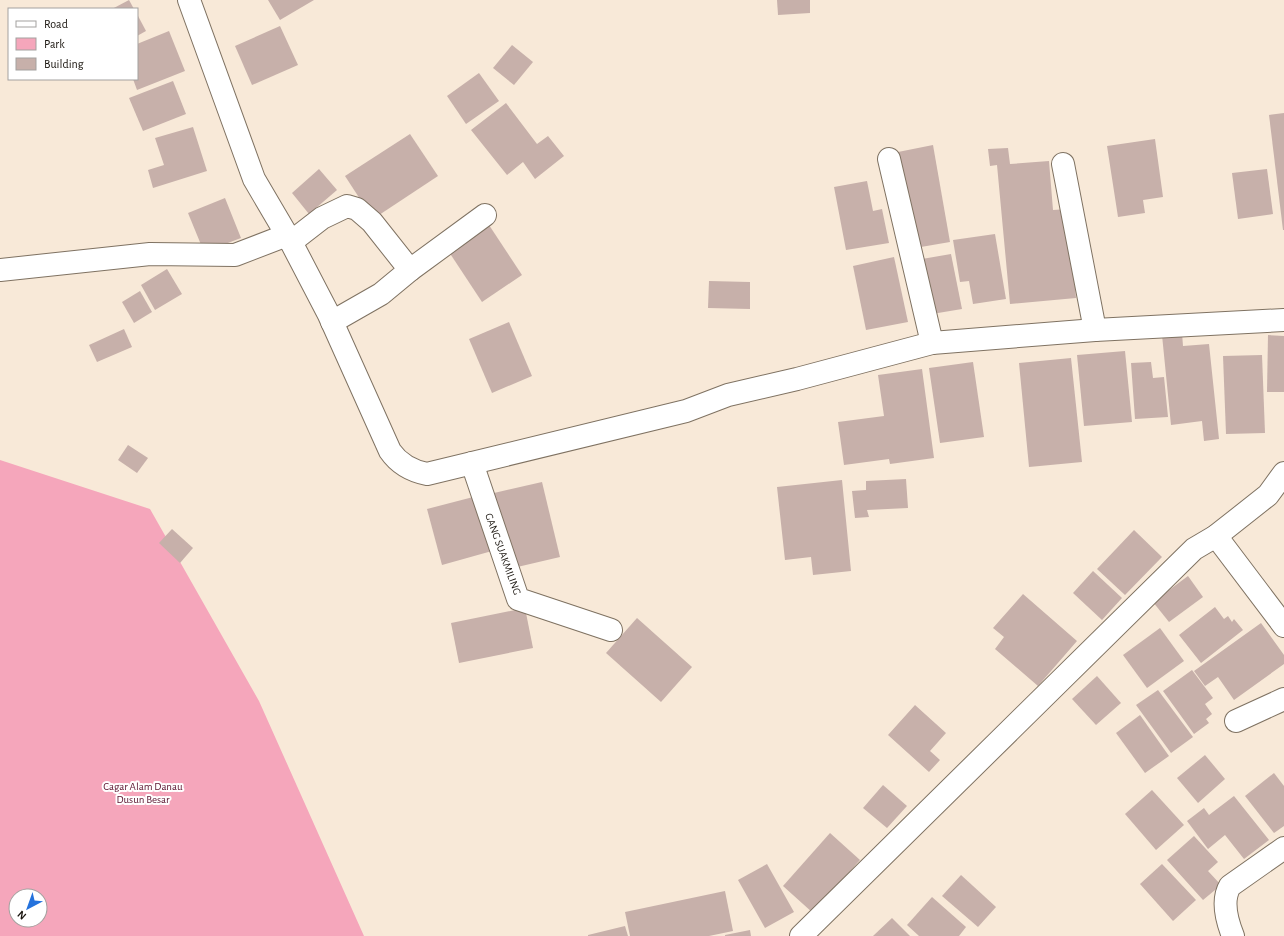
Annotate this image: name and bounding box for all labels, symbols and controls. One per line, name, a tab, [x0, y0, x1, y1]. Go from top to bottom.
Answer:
legend	[8, 8, 138, 80]
text: Road	[44, 18, 68, 30]
text: Park	[44, 38, 65, 50]
text: Building	[44, 58, 84, 70]
street label: GANG SUAKMILING	[483, 512, 523, 596]
park label: Cagar Alam Danau Dusun Besar	[103, 781, 183, 805]
north arrow	[8, 888, 48, 928]
text: N	[15, 909, 28, 922]

